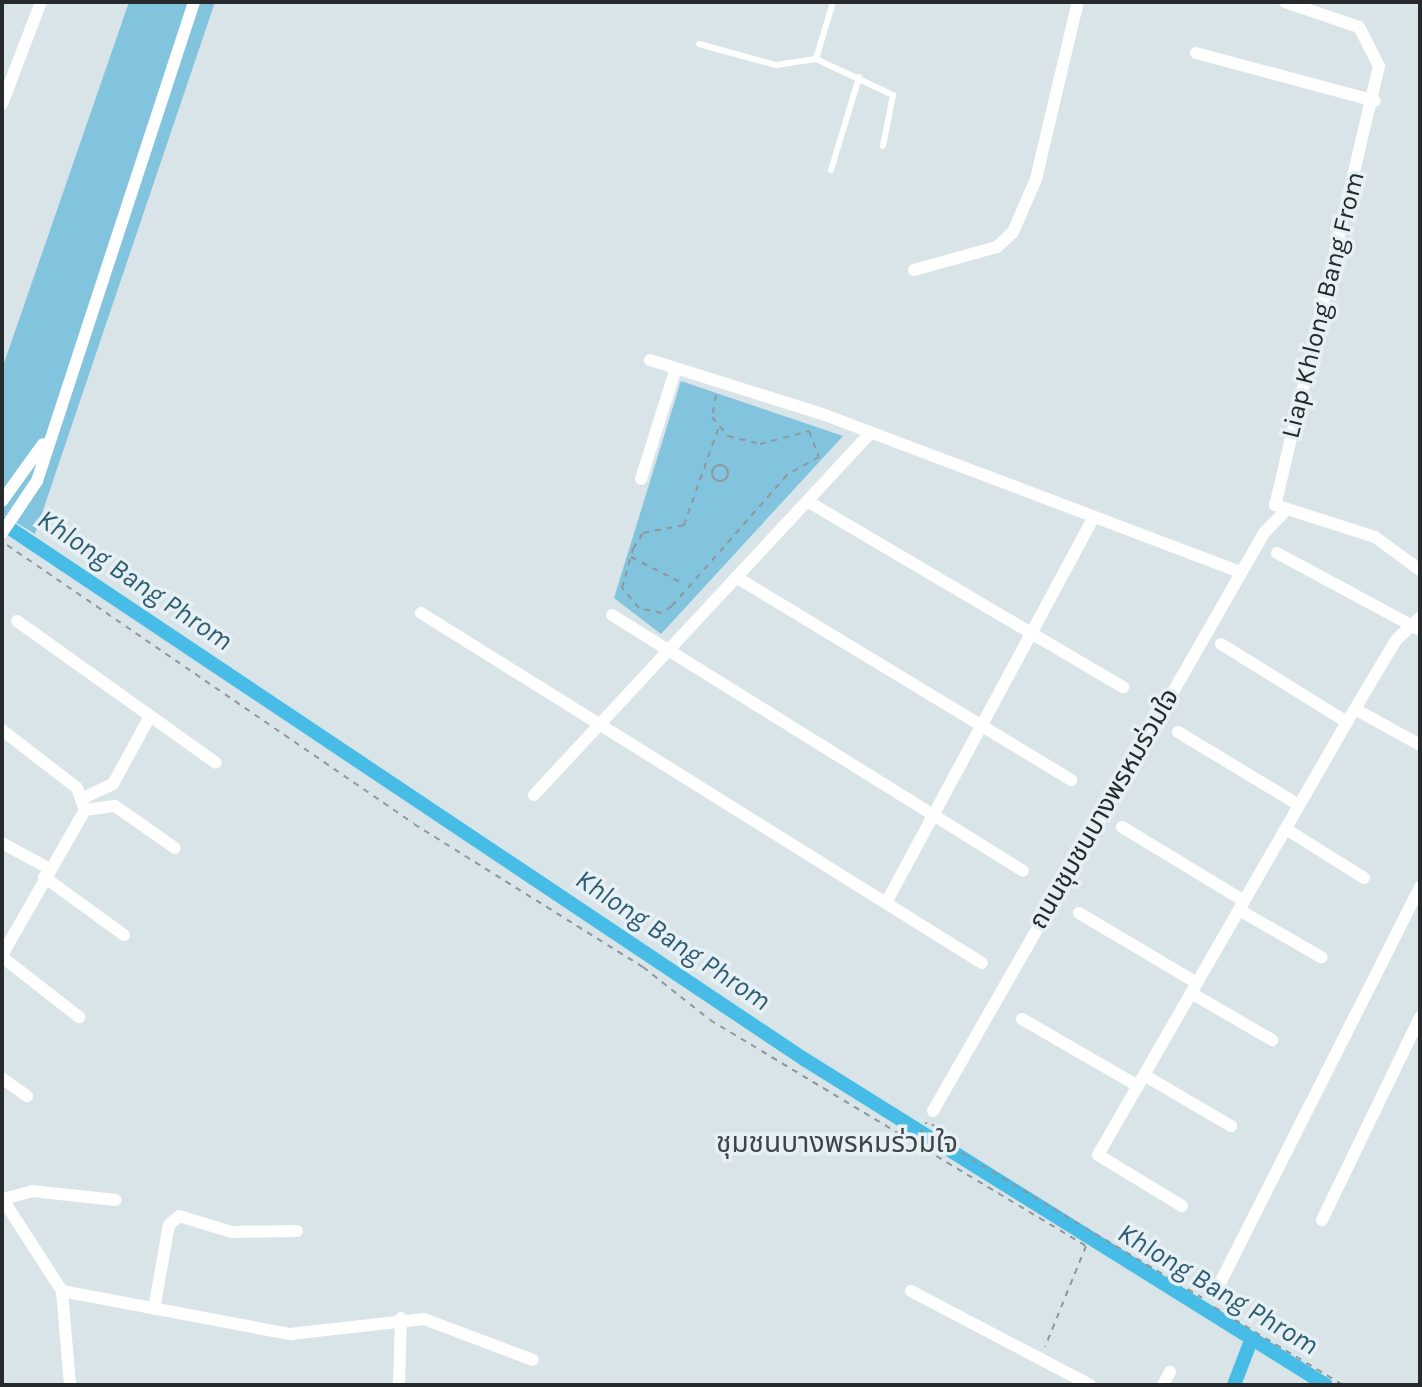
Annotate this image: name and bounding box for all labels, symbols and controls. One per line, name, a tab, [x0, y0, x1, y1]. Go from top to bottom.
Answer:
street label: Liap Khlong Bang From	[1275, 168, 1371, 442]
water label: Khlong Bang Phrom	[31, 502, 239, 658]
street label: ถนนชุมชนบางพรหมร่วมใจ	[1022, 683, 1186, 935]
water label: Khlong Bang Phrom	[569, 862, 777, 1018]
district label: ชุมชนบางพรหมร่วมใจ	[716, 1126, 958, 1160]
water label: Khlong Bang Phrom	[1112, 1216, 1324, 1362]

